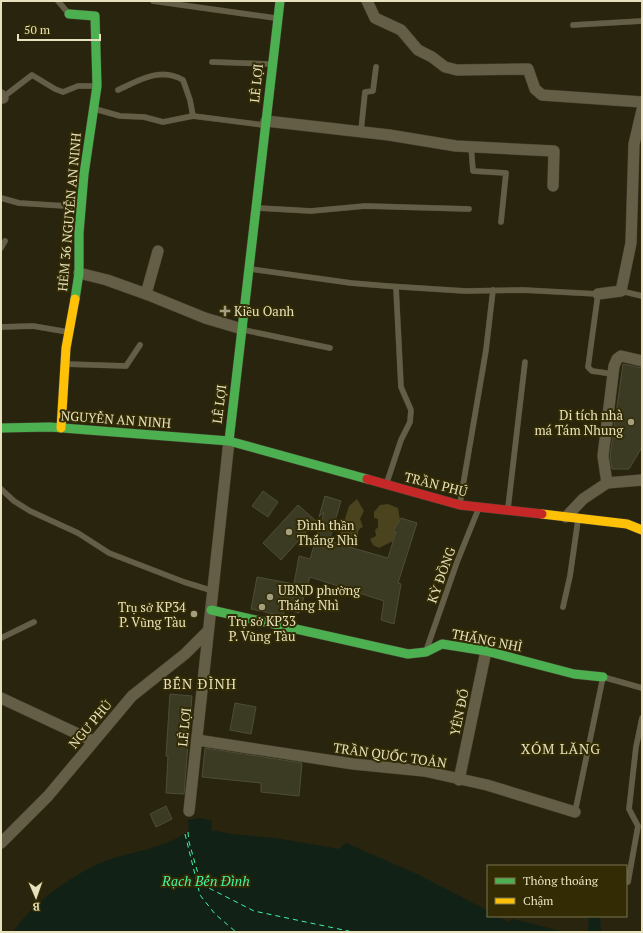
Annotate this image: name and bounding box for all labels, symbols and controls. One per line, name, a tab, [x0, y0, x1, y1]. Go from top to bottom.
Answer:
scale bar	[18, 16, 100, 42]
text: 50 m	[24, 22, 51, 37]
street label: LÊ LỢI	[245, 63, 267, 103]
street label: HẺM 36 NGUYỄN AN NINH	[53, 131, 85, 292]
place label: Kiều Oanh	[234, 302, 295, 320]
marker: Kiều Oanh	[219, 305, 231, 317]
street label: LÊ LỢI	[208, 384, 230, 424]
street label: NGUYỄN AN NINH	[60, 406, 172, 432]
place label: Di tích nhà má Tám Nhung	[534, 406, 623, 439]
marker: Di tích nhà má Tám Nhung	[626, 417, 636, 427]
street label: TRẦN PHÚ	[403, 467, 470, 501]
place label: Đình thần Thắng Nhì	[297, 516, 358, 549]
marker: Đình thần Thắng Nhì	[284, 527, 294, 537]
street label: KỲ ĐỒNG	[423, 545, 459, 605]
place label: UBND phường Thắng Nhì	[278, 581, 360, 614]
marker: UBND phường Thắng Nhì	[265, 592, 275, 602]
place label: Trụ sở KP34 P. Vũng Tàu	[118, 598, 187, 631]
marker: Trụ sở KP33 P. Vũng Tàu	[257, 602, 267, 612]
marker: Trụ sở KP34 P. Vũng Tàu	[189, 609, 199, 619]
place label: Trụ sở KP33 P. Vũng Tàu	[228, 612, 296, 645]
street label: THẮNG NHÌ	[450, 624, 524, 656]
district label: BẾN ĐÌNH	[163, 674, 237, 693]
street label: YÊN ĐỔ	[445, 687, 473, 737]
street label: NGƯ PHỦ	[64, 695, 116, 752]
street label: LÊ LỢI	[173, 707, 195, 747]
street label: TRẦN QUỐC TOẢN	[332, 738, 448, 772]
district label: XÓM LĂNG	[521, 739, 601, 758]
legend	[487, 865, 627, 917]
water label: Rạch Bến Đình	[161, 871, 250, 890]
text: Thông thoáng	[523, 873, 599, 888]
north arrow	[16, 877, 56, 917]
text: Chậm	[523, 893, 554, 908]
text: B	[33, 900, 40, 914]

